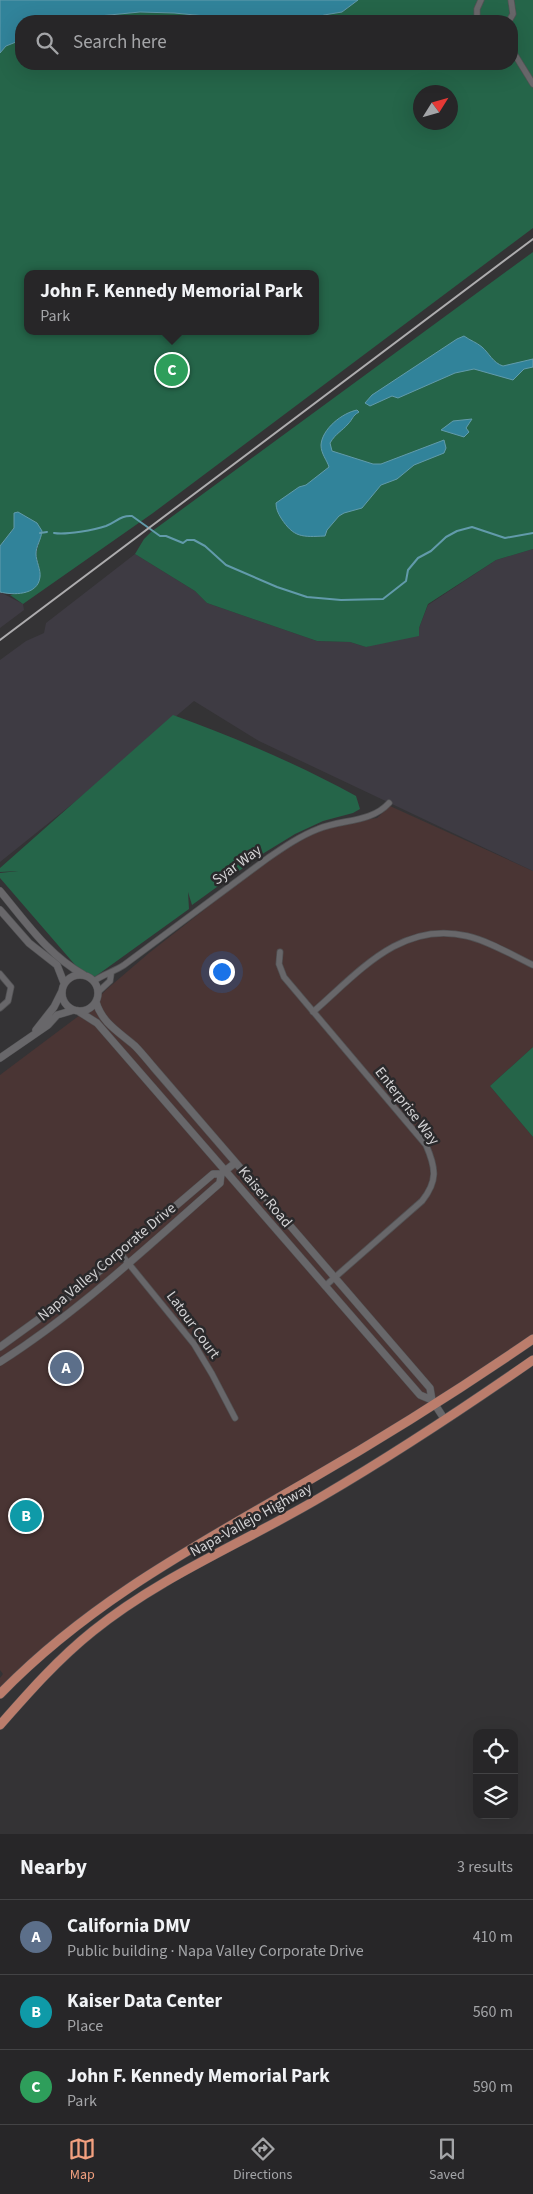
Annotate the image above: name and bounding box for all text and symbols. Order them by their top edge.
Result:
search box [15,15,518,70]
icon: search [33,29,61,57]
text: Search here [73,29,167,56]
north arrow [413,85,458,130]
popup [24,270,319,335]
text: John F. Kennedy Memorial Park [40,278,303,305]
text: Park [40,305,70,327]
pin: C [156,351,188,389]
street label: Syar Way [208,840,266,890]
your location [209,959,235,985]
street label: Enterprise Way [370,1063,444,1149]
street label: Kaiser Road [233,1162,297,1232]
street label: Napa Valley Corporate Drive [33,1198,181,1326]
street label: Latour Court [161,1287,225,1363]
pin: A [50,1349,82,1387]
street label: Napa-Vallejo Highway [186,1478,316,1562]
pin: B [10,1497,42,1535]
map controls [473,1729,518,1819]
button: locate [473,1729,518,1774]
button: layers [473,1774,518,1819]
text: Nearby [20,1852,87,1882]
text: 3 results [457,1856,513,1878]
text: California DMV [67,1913,190,1940]
text: A [31,1926,41,1948]
text: 410 m [473,1926,513,1948]
text: Public building · Napa Valley Corporate Drive [67,1940,364,1962]
text: Kaiser Data Center [67,1988,222,2015]
text: B [31,2001,41,2023]
text: 560 m [473,2001,513,2023]
text: Place [67,2015,103,2037]
text: John F. Kennedy Memorial Park [67,2063,330,2090]
text: C [31,2076,41,2098]
text: 590 m [473,2076,513,2098]
text: Park [67,2090,97,2112]
tab: Map [68,2135,96,2185]
tab: Directions [233,2135,292,2185]
tab: Saved [429,2135,465,2185]

